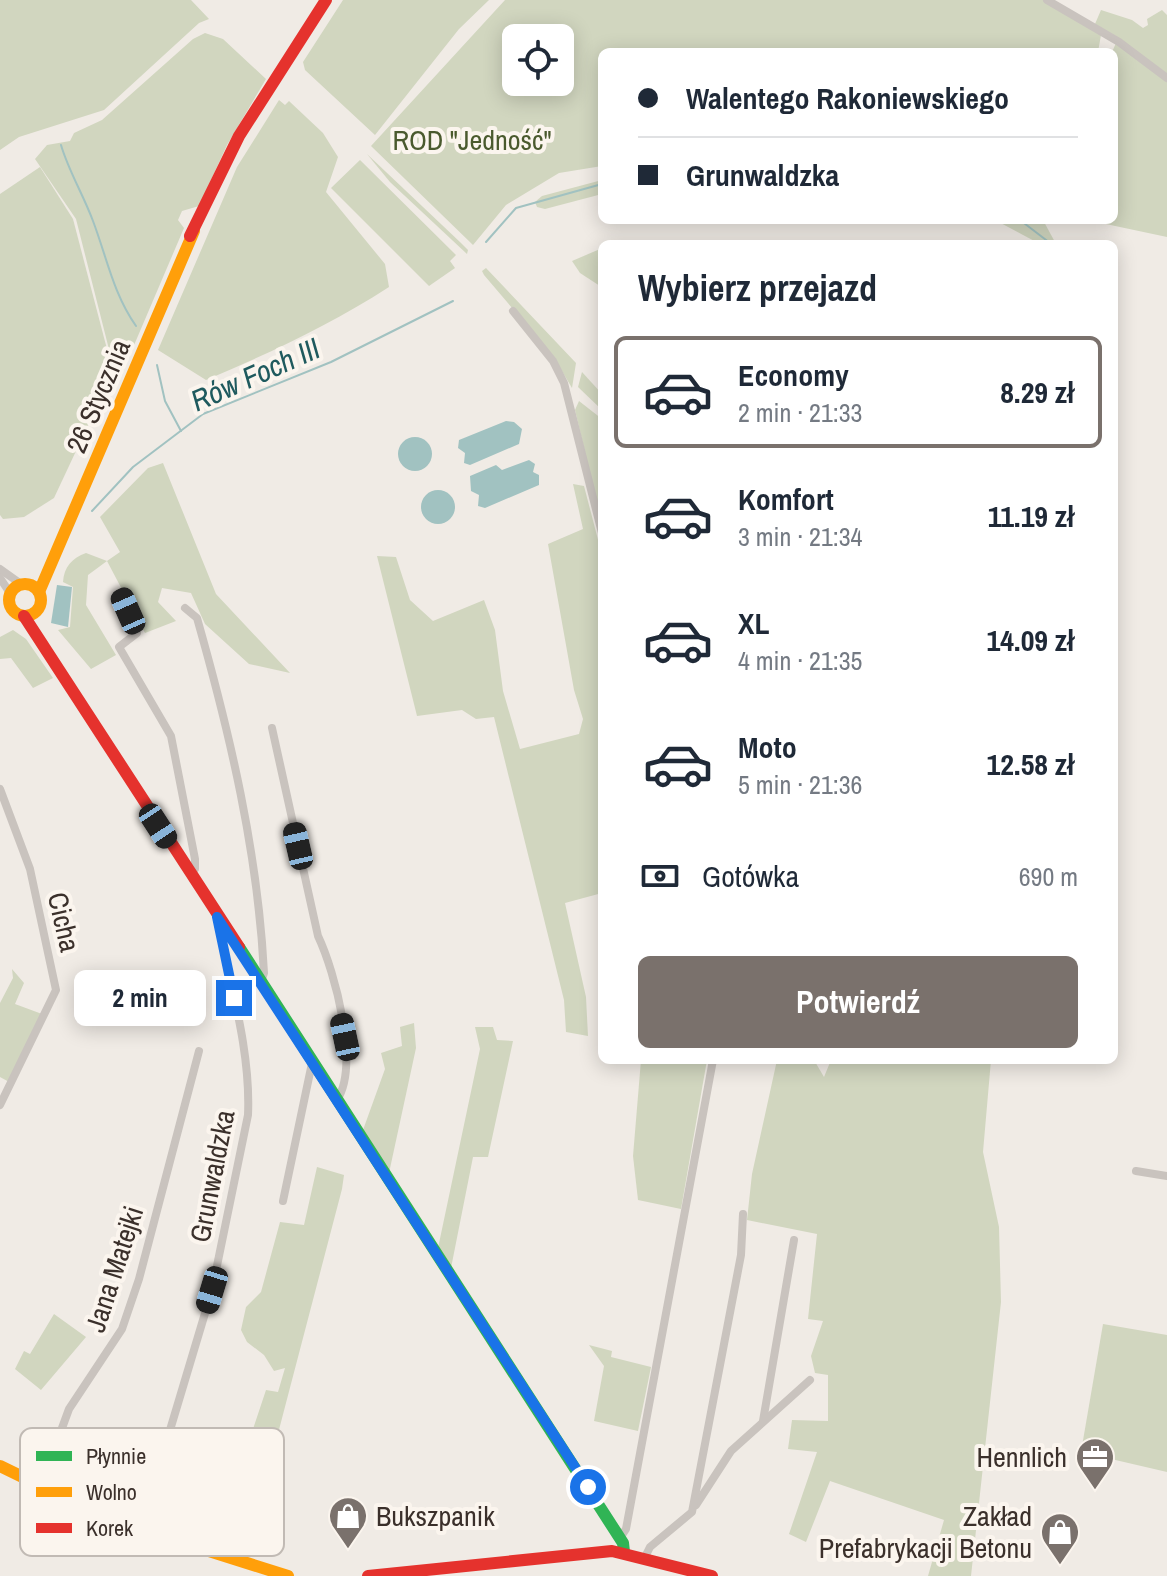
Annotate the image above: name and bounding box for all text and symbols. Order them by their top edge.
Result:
map controls [502,24,574,96]
button: locate [502,24,574,96]
text: Walentego Rakoniewskiego [686,78,1009,118]
park label: ROD "Jedność" [392,121,552,159]
text: Grunwaldzka [686,155,839,195]
text: Wybierz przejazd [638,264,877,312]
water label: Rów Foch III [184,328,326,420]
street label: 26 Stycznia [57,333,139,459]
text: Economy [738,355,849,395]
icon: car [642,356,714,428]
text: 8.29 zł [1000,372,1074,412]
text: 2 min · 21:33 [738,395,862,430]
text: Komfort [738,479,834,519]
icon: car [642,480,714,552]
text: 11.19 zł [988,496,1074,536]
text: 3 min · 21:34 [738,519,862,554]
car [107,584,149,638]
text: XL [738,603,769,643]
icon: car [642,604,714,676]
text: 14.09 zł [986,620,1074,660]
text: 4 min · 21:35 [738,643,862,678]
text: Moto [738,727,797,767]
icon: car [642,728,714,800]
text: 12.58 zł [986,744,1074,784]
text: 5 min · 21:36 [738,767,862,802]
car [135,799,181,853]
car [281,820,315,872]
icon: cash [638,854,682,898]
text: Gotówka [702,856,799,896]
text: 690 m [1019,859,1078,894]
street label: Cicha [39,889,89,956]
button: Potwierdź [638,956,1078,1048]
callout: 2 min [74,970,206,1026]
text: 2 min [112,980,168,1015]
route end [216,980,252,1016]
car [328,1011,362,1063]
street label: Grunwaldzka [181,1106,243,1245]
street label: Jana Matejki [76,1201,152,1337]
car [194,1264,230,1316]
legend [20,1428,284,1556]
office icon: Hennlich [1074,1436,1116,1491]
place label: Hennlich [976,1438,1067,1476]
text: Płynnie [86,1441,146,1471]
route start [570,1469,606,1505]
text: Wolno [86,1477,137,1507]
shop icon: Bukszpanik [327,1495,369,1550]
place label: Bukszpanik [376,1497,495,1535]
place label: Zakład Prefabrykacji Betonu [819,1497,1032,1567]
shop icon: Zakład Prefabrykacji Betonu [1039,1511,1081,1566]
text: Korek [86,1513,134,1543]

